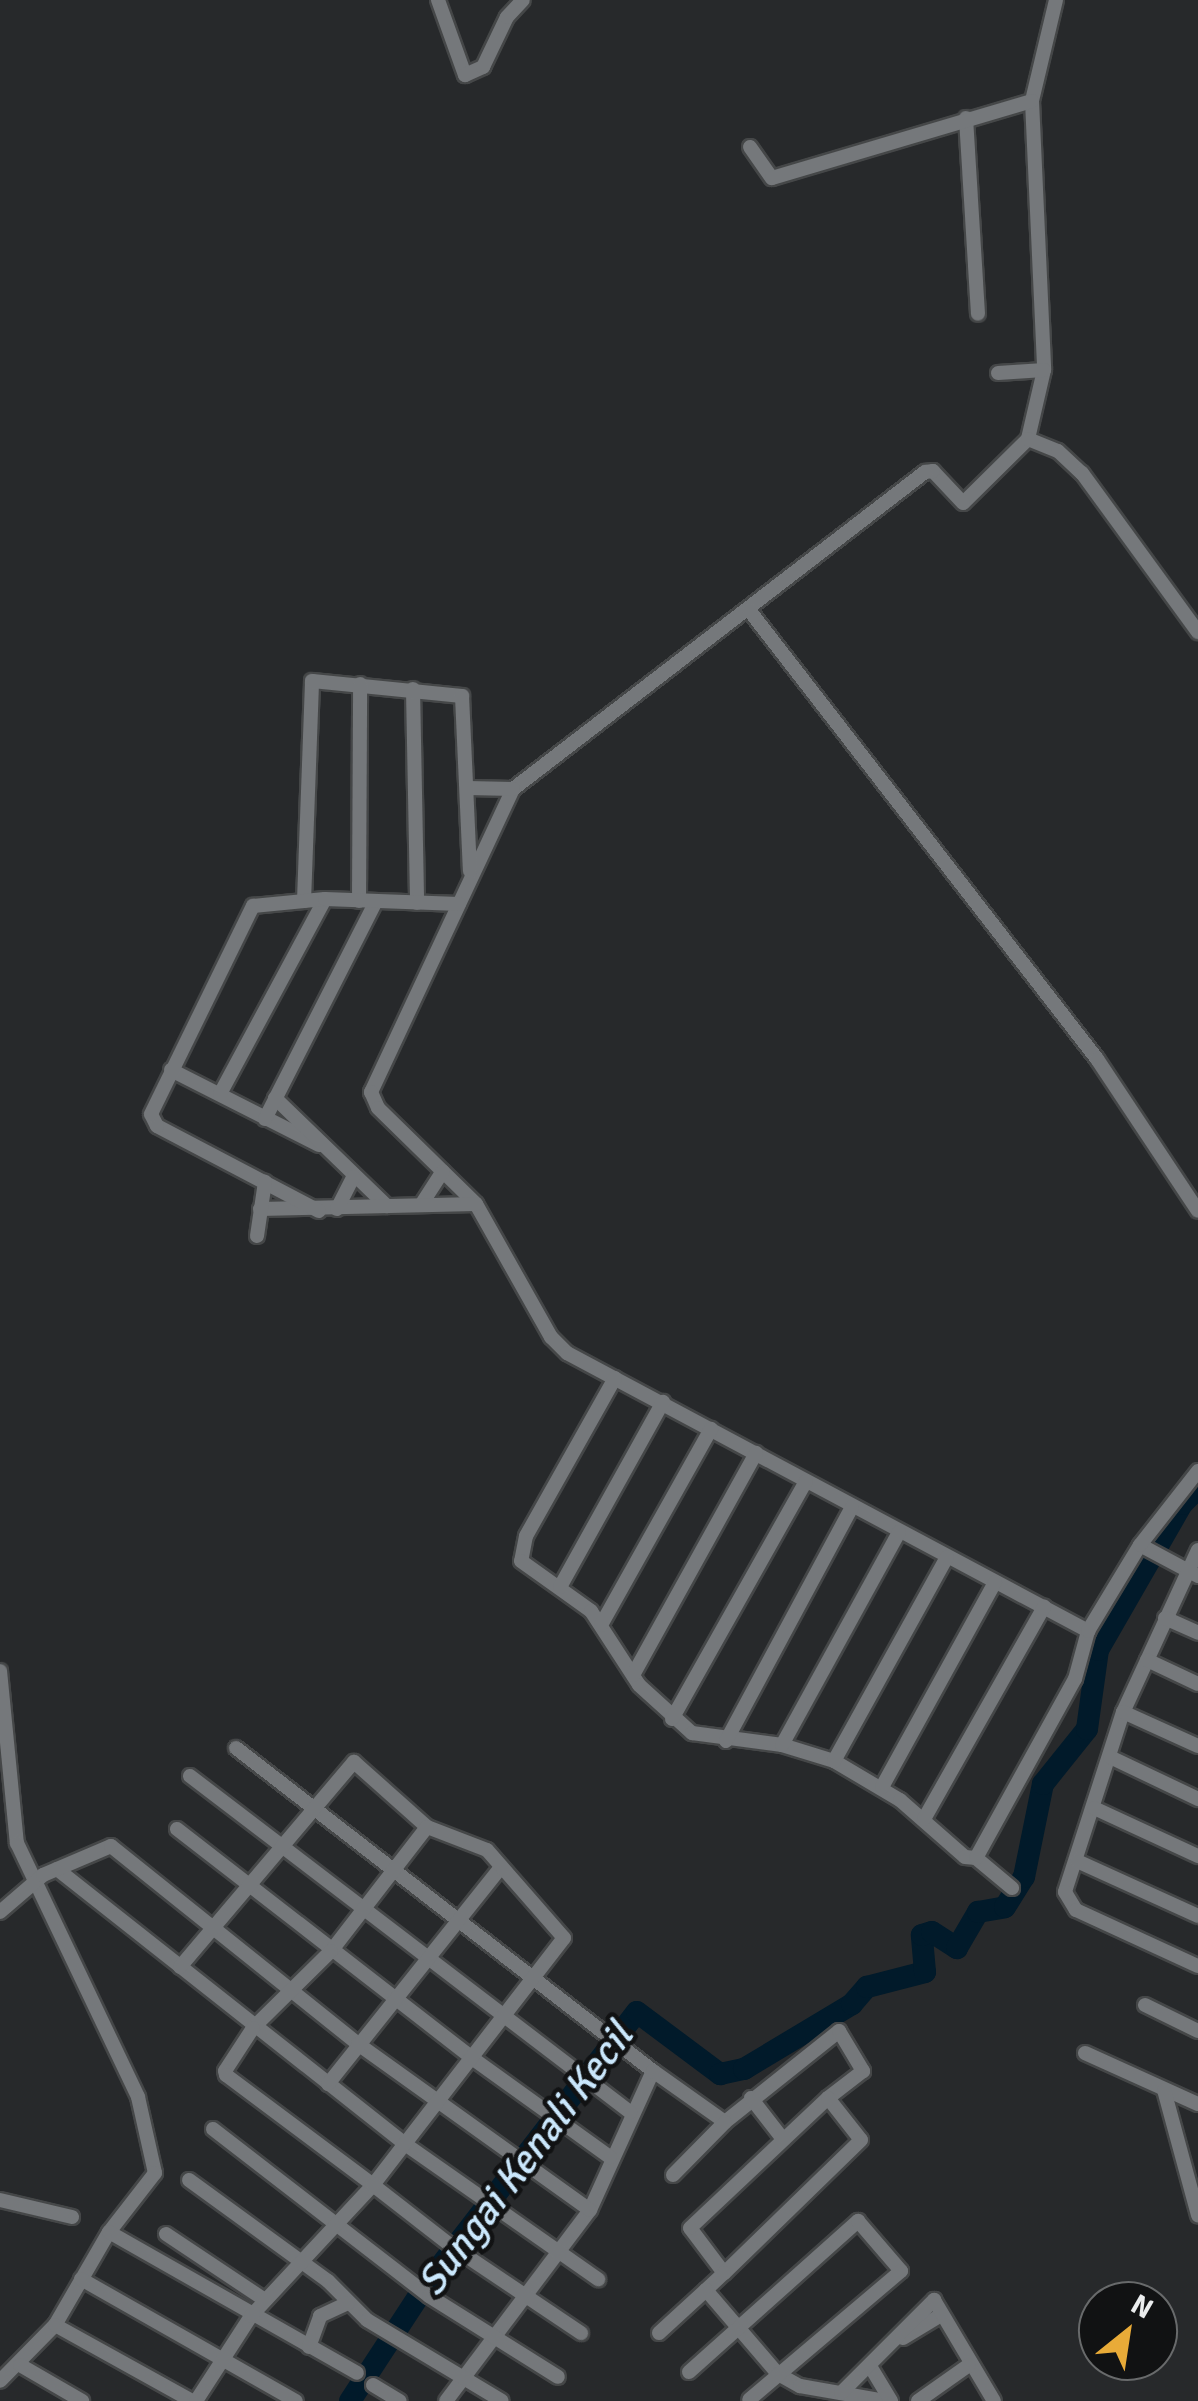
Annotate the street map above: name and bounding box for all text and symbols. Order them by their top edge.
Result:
water label: Sungai Kenali Kecil [407,2013,643,2305]
north arrow [1078,2281,1178,2381]
text: N [1125,2287,1159,2326]

